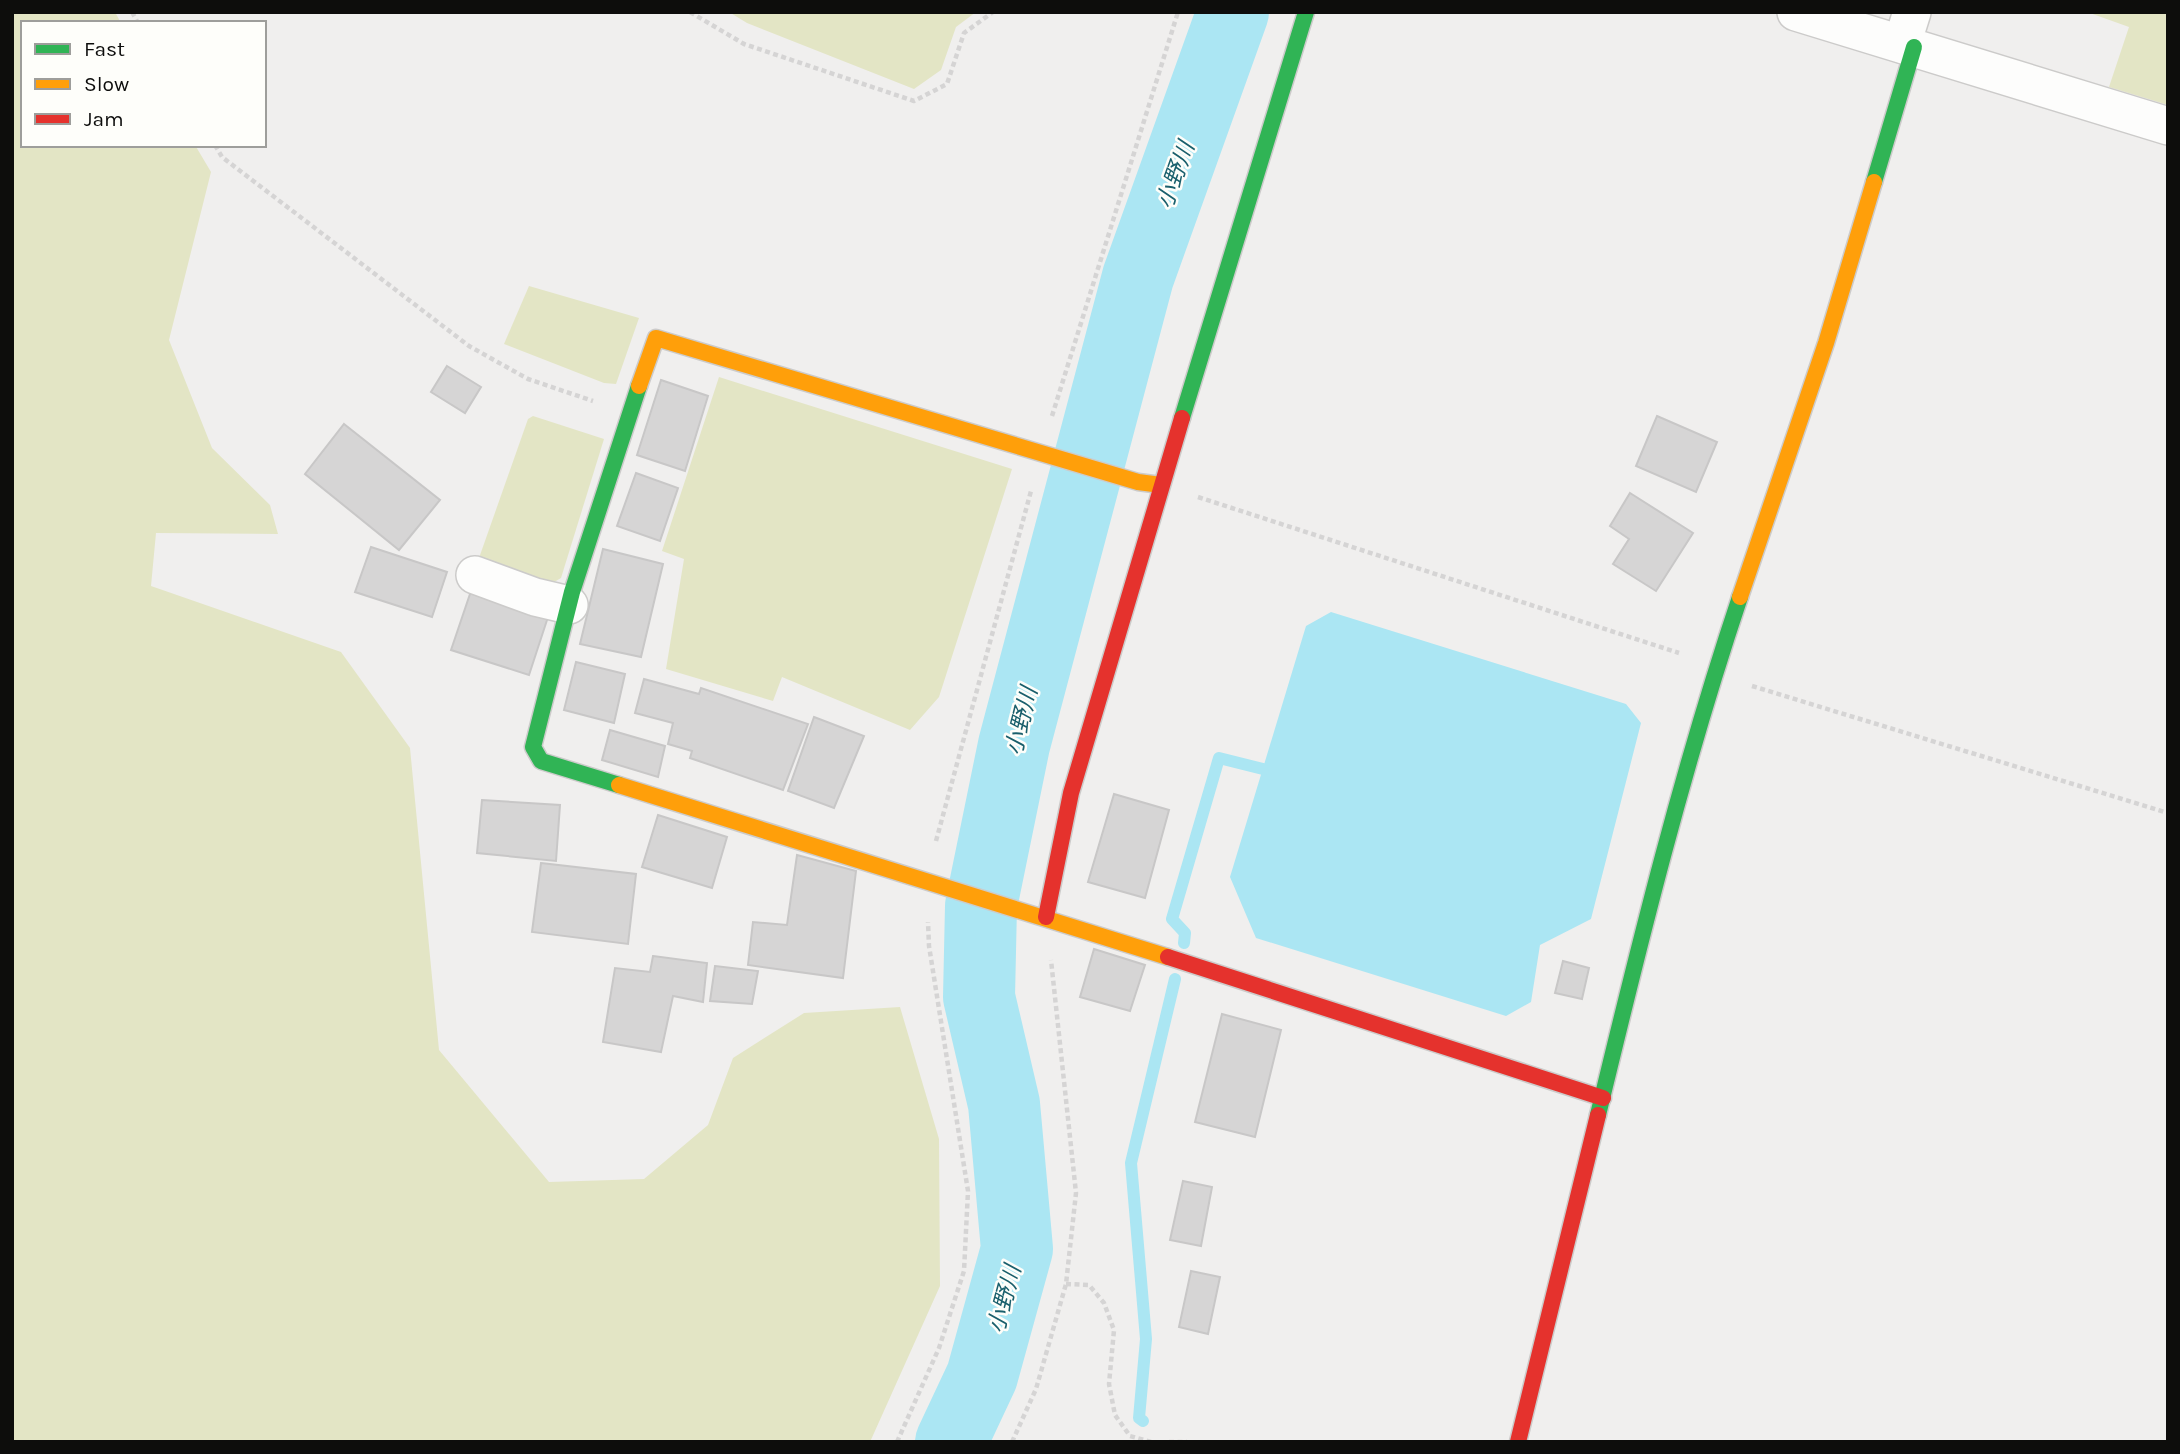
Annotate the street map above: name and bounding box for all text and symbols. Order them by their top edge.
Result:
legend [21,21,266,147]
text: Fast [84,37,125,61]
text: Slow [84,72,129,96]
text: Jam [84,107,124,131]
water label: 小野川 [1151,135,1201,212]
water label: 小野川 [1000,681,1044,758]
water label: 小野川 [983,1259,1027,1336]

